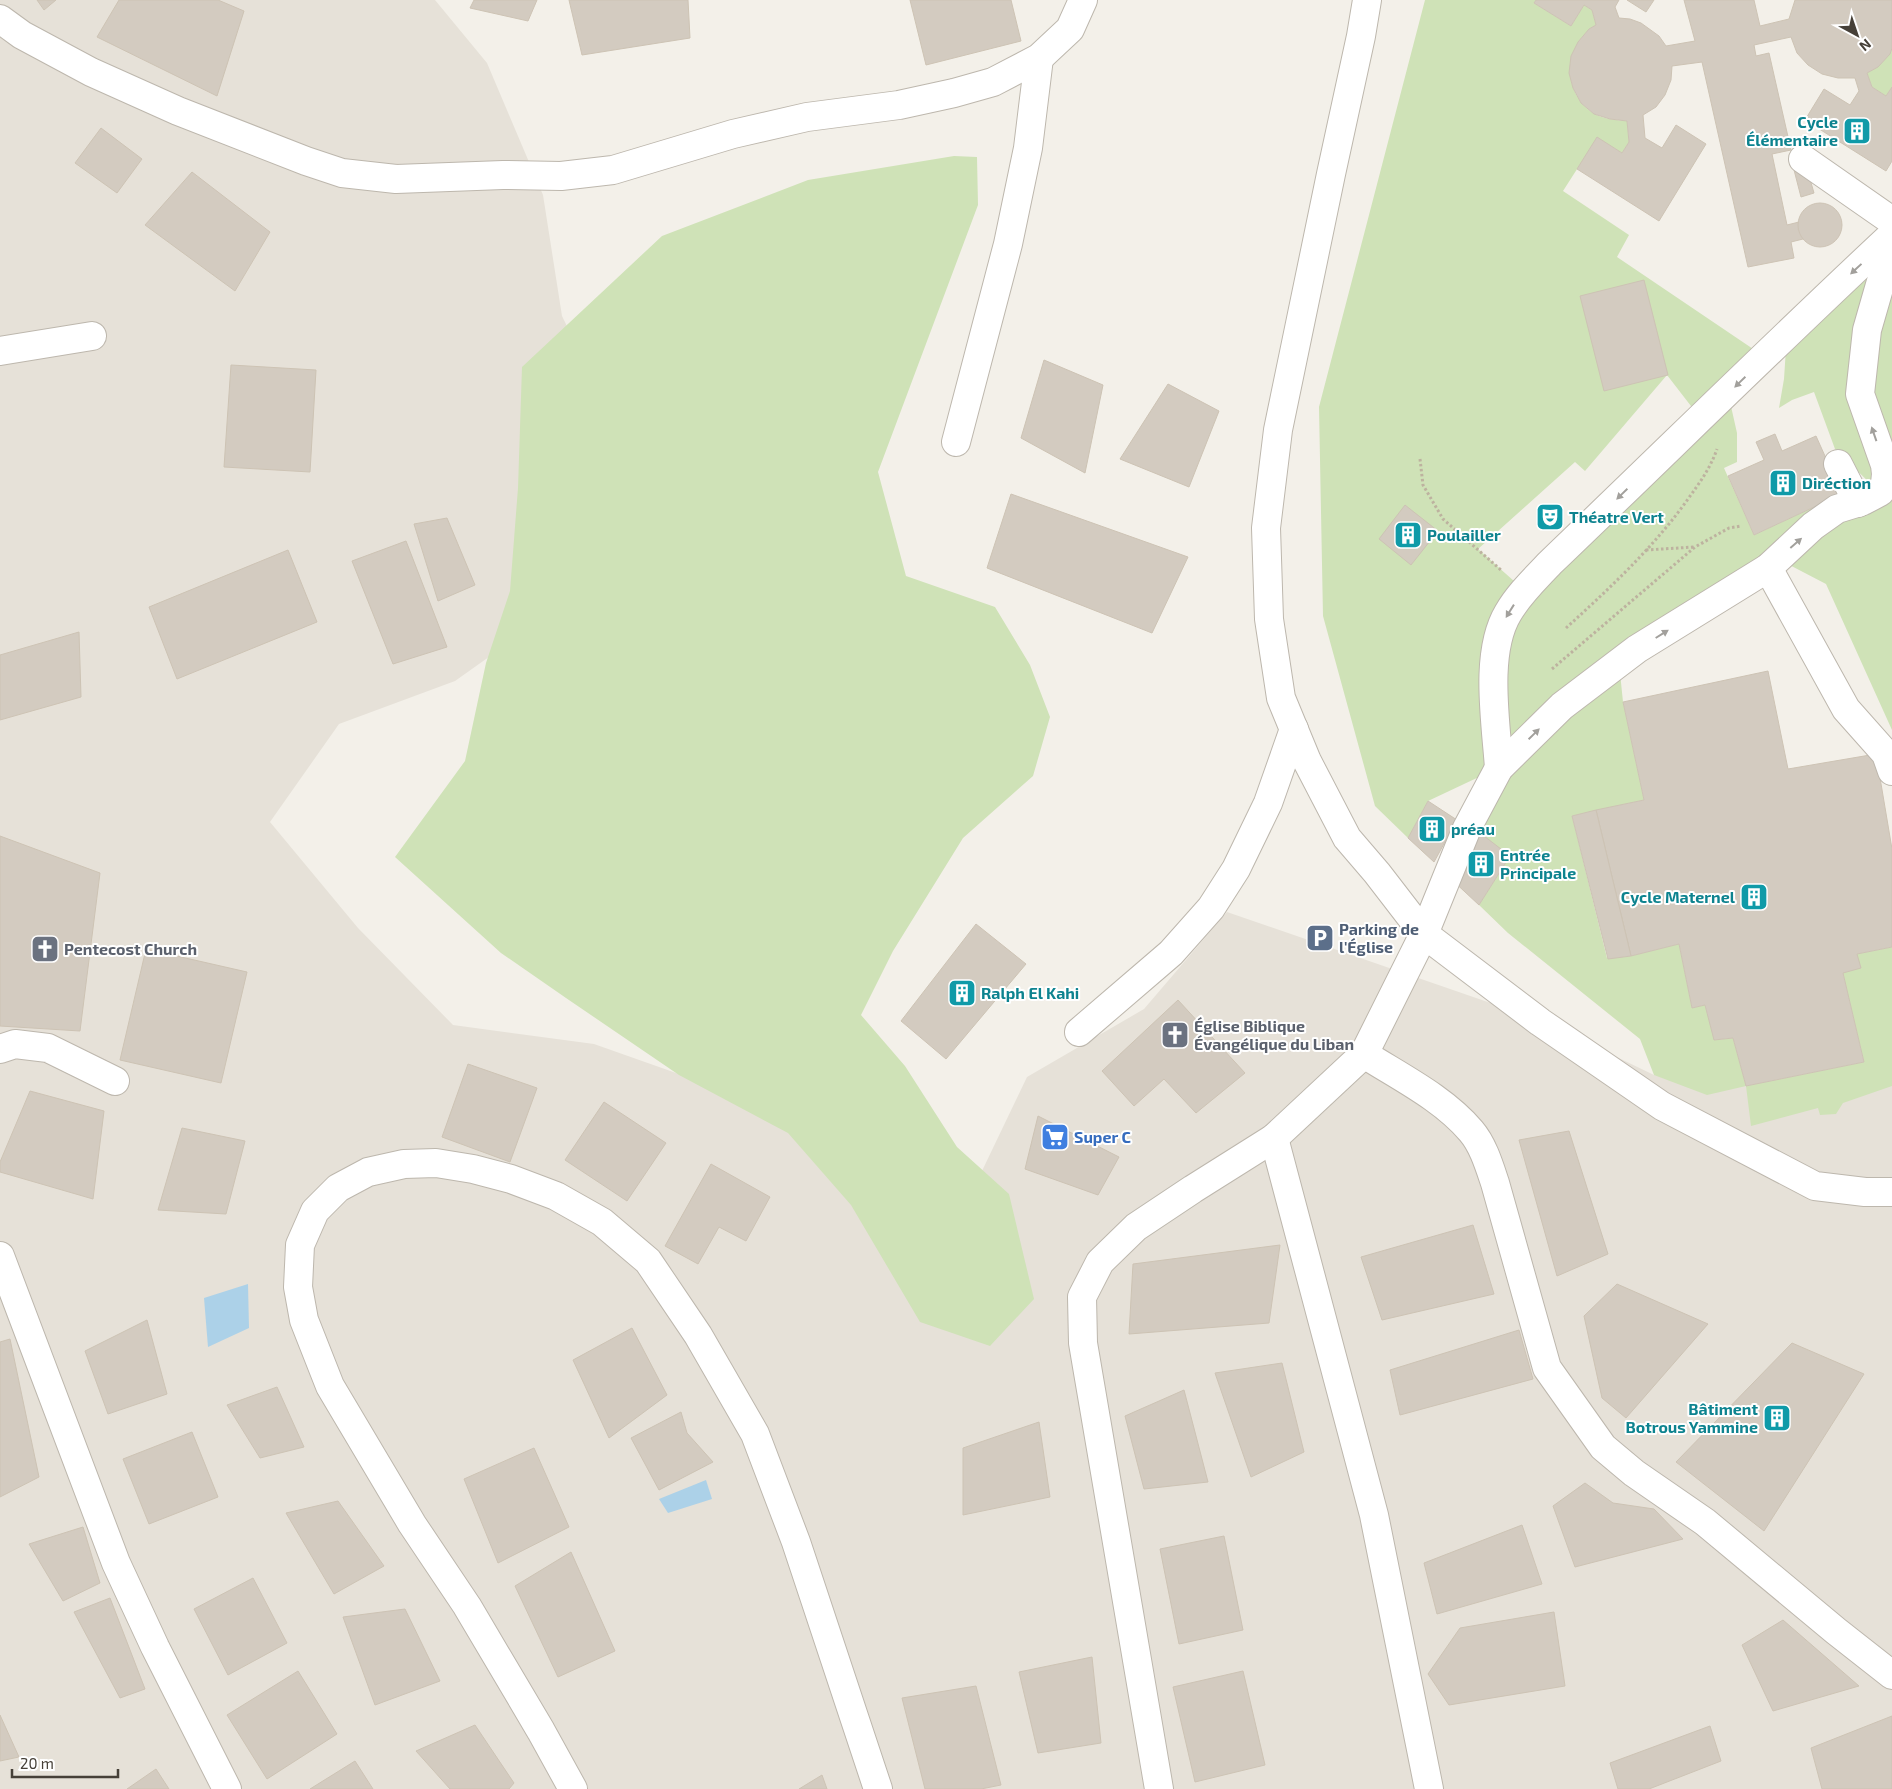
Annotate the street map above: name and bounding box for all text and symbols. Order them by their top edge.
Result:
north arrow [1832,10,1882,60]
text: N [1856,36,1875,55]
place label: Cycle Élémentaire [1746,112,1838,149]
building icon: Cycle Élémentaire [1842,116,1872,146]
one-way arrow [1851,263,1863,275]
one-way arrow [1734,376,1746,388]
one-way arrow [1870,426,1877,441]
building icon: Diréction [1768,468,1798,498]
place label: Diréction [1802,473,1871,492]
one-way arrow [1617,488,1629,500]
theatre icon: Théatre Vert [1535,502,1565,532]
place label: Théatre Vert [1569,507,1664,526]
building icon: Poulailler [1393,520,1423,550]
place label: Poulailler [1427,525,1501,544]
one-way arrow [1789,538,1802,549]
one-way arrow [1506,604,1515,618]
one-way arrow [1655,629,1668,639]
one-way arrow [1528,728,1540,740]
building icon: préau [1417,814,1447,844]
place label: préau [1451,819,1495,838]
place label: Entrée Principale [1500,845,1576,882]
building icon: Entrée Principale [1466,849,1496,879]
building icon: Cycle Maternel [1739,882,1769,912]
place label: Cycle Maternel [1621,887,1736,907]
place label: Parking de l'Église [1339,919,1419,956]
parking icon: Parking de l'Église [1305,923,1335,953]
church icon: Pentecost Church [30,934,60,964]
place label: Pentecost Church [64,939,197,958]
building icon: Ralph El Kahi [947,978,977,1008]
place label: Ralph El Kahi [981,983,1079,1002]
place label: Église Biblique Évangélique du Liban [1194,1016,1354,1053]
church icon: Église Biblique Évangélique du Liban [1160,1020,1190,1050]
supermarket icon: Super C [1040,1122,1070,1152]
place label: Super C [1074,1127,1131,1146]
place label: Bâtiment Botrous Yammine [1626,1399,1758,1436]
building icon: Bâtiment Botrous Yammine [1762,1403,1792,1433]
scale bar [12,1746,119,1778]
text: 20 m [20,1754,54,1772]

